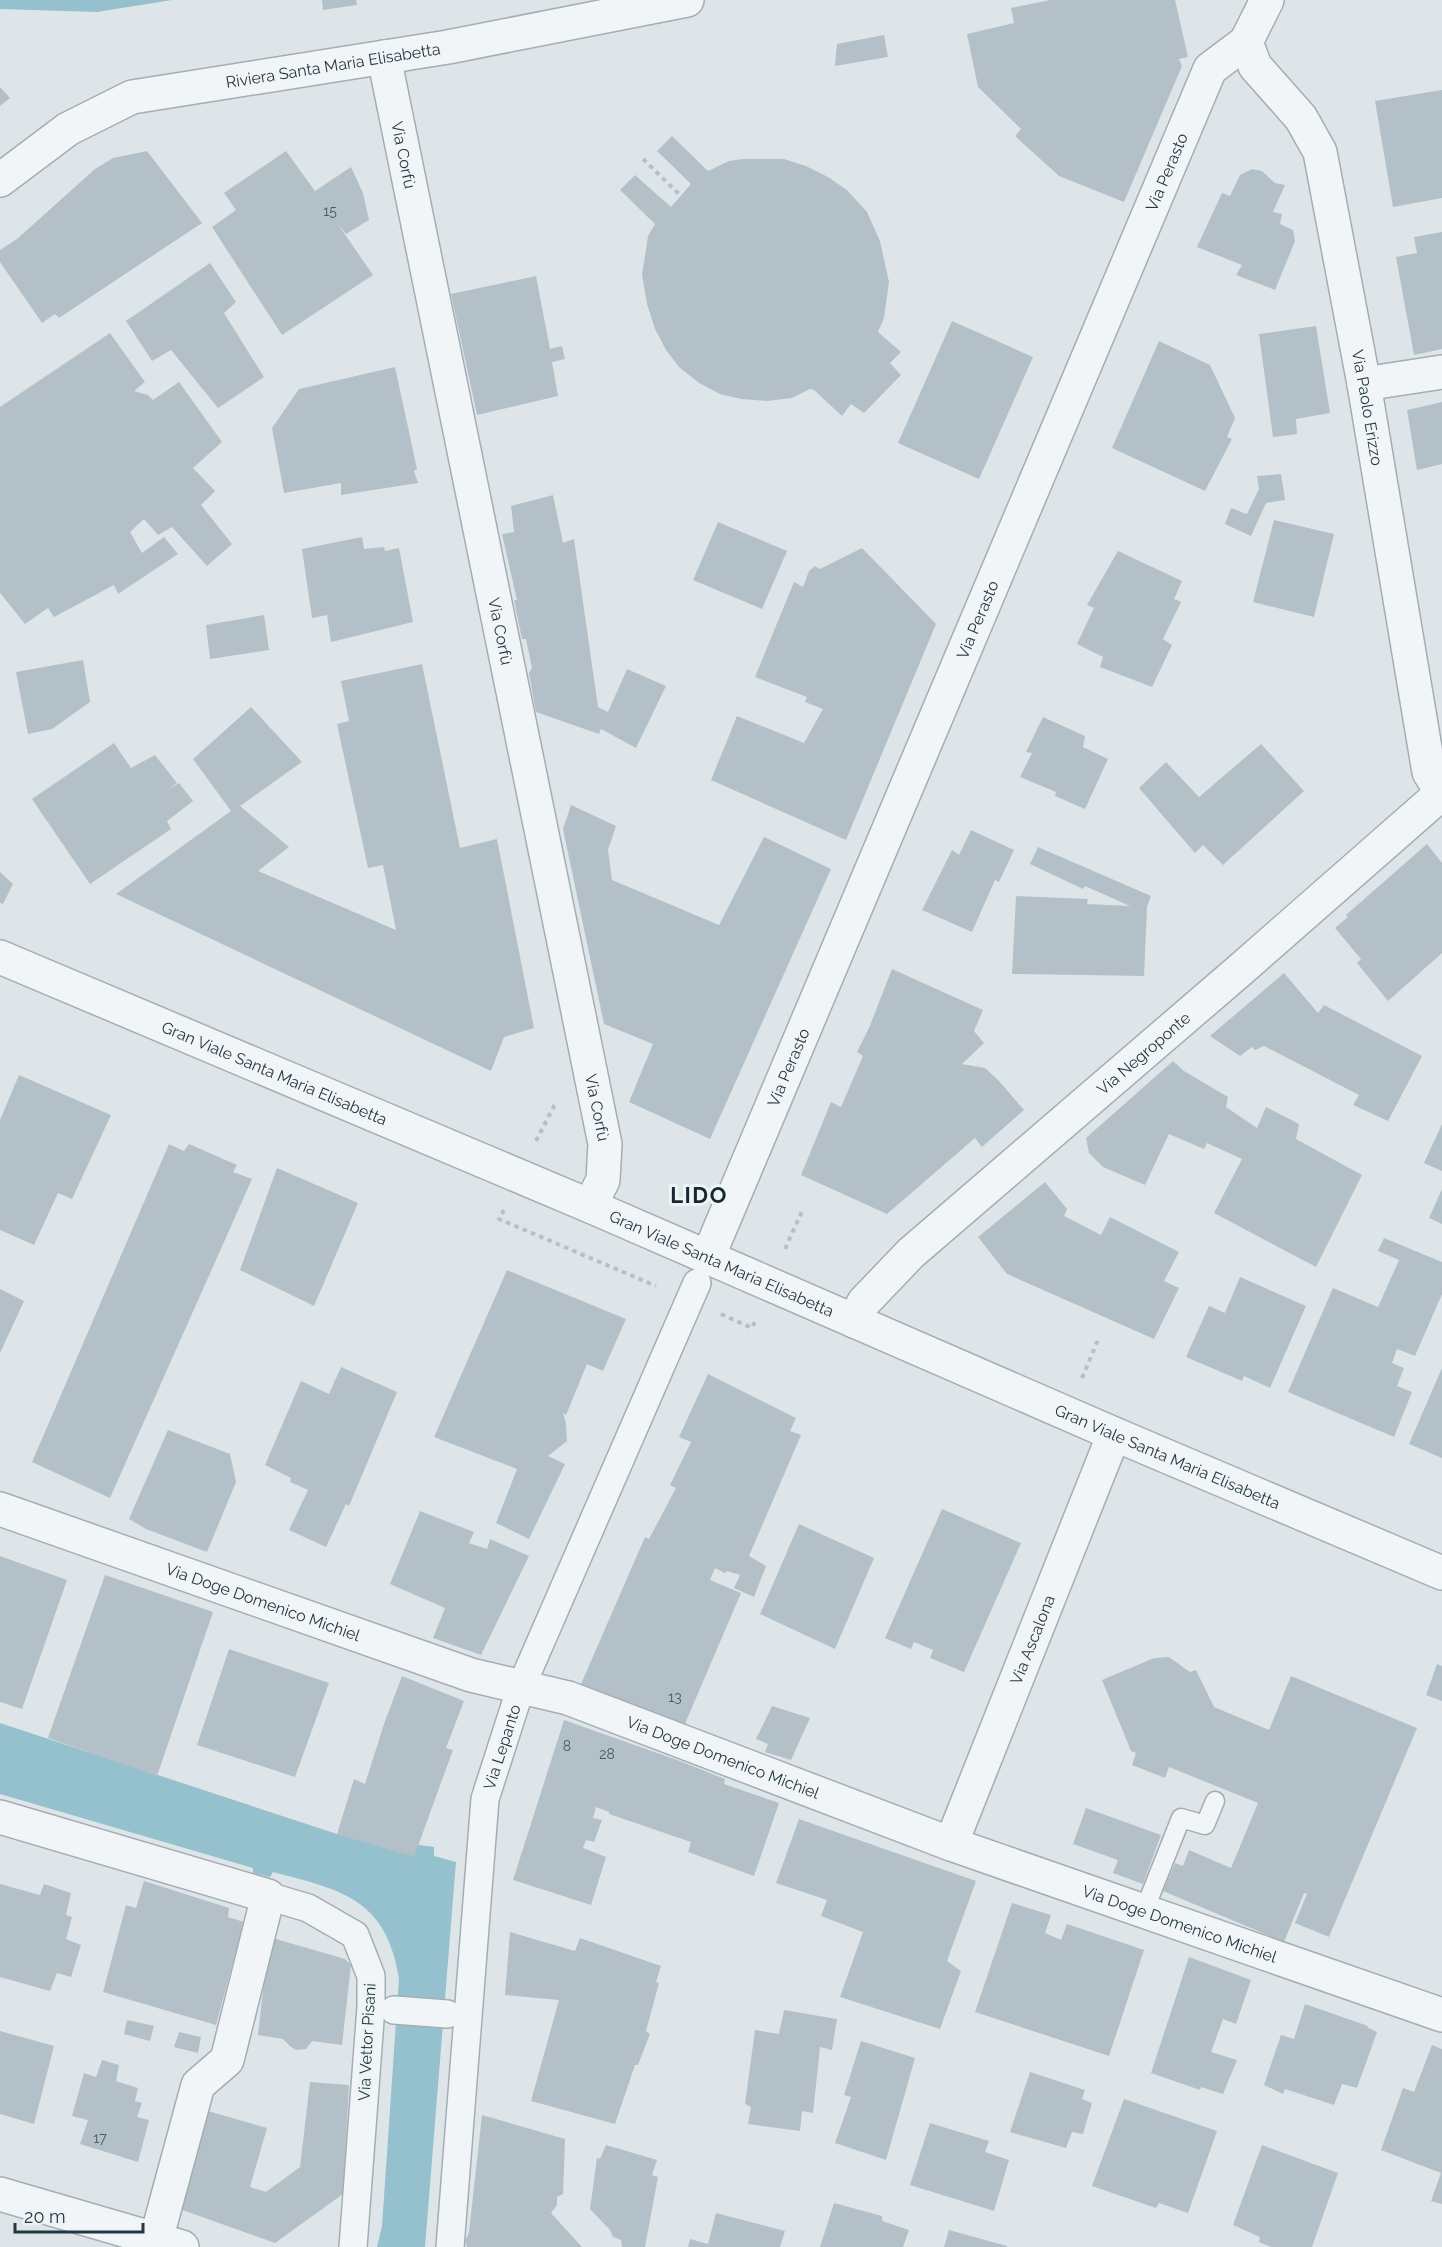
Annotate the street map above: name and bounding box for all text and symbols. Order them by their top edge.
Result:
street label: Riviera Santa Maria Elisabetta [224,39,442,92]
street label: Via Corfù [388,120,420,190]
street label: Via Perasto [1142,130,1191,214]
house number: 15 [323,203,337,219]
street label: Via Paolo Erizzo [1348,348,1387,467]
street label: Via Perasto [952,578,1002,662]
street label: Via Corfù [485,596,517,667]
street label: Via Negroponte [1093,1008,1194,1098]
street label: Gran Viale Santa Maria Elisabetta [159,1017,390,1129]
street label: Via Perasto [763,1025,813,1109]
street label: Via Corfù [581,1072,614,1143]
district label: LIDO [670,1182,728,1208]
street label: Gran Viale Santa Maria Elisabetta [607,1206,837,1320]
street label: Gran Viale Santa Maria Elisabetta [1052,1400,1283,1513]
street label: Via Doge Domenico Michiel [163,1559,363,1645]
street label: Via Ascalona [1006,1592,1059,1687]
house number: 13 [668,1689,682,1705]
street label: Via Lepanto [479,1702,524,1792]
street label: Via Doge Domenico Michiel [624,1712,823,1803]
house number: 8 [563,1738,571,1754]
house number: 28 [599,1746,615,1762]
street label: Via Doge Domenico Michiel [1080,1881,1280,1966]
street label: Via Vettor Pisani [354,1983,380,2101]
house number: 17 [93,2130,107,2146]
scale bar [15,2196,142,2234]
text: 20 m [24,2206,66,2227]

